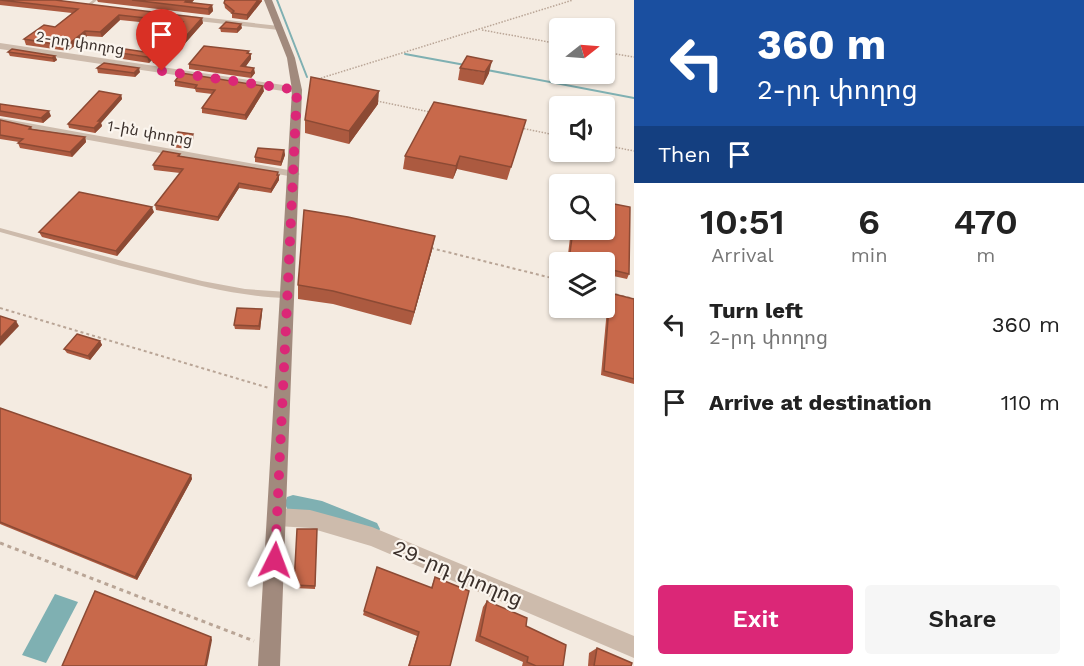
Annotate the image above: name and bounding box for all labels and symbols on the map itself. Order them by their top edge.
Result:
pin [136,9,187,71]
north arrow [549,18,615,84]
street label: 2-րդ փողոց [35,27,125,59]
street label: 1-ին փողոց [106,117,194,149]
position arrow [243,528,307,592]
street label: 29-րդ փողոց [389,534,527,612]

